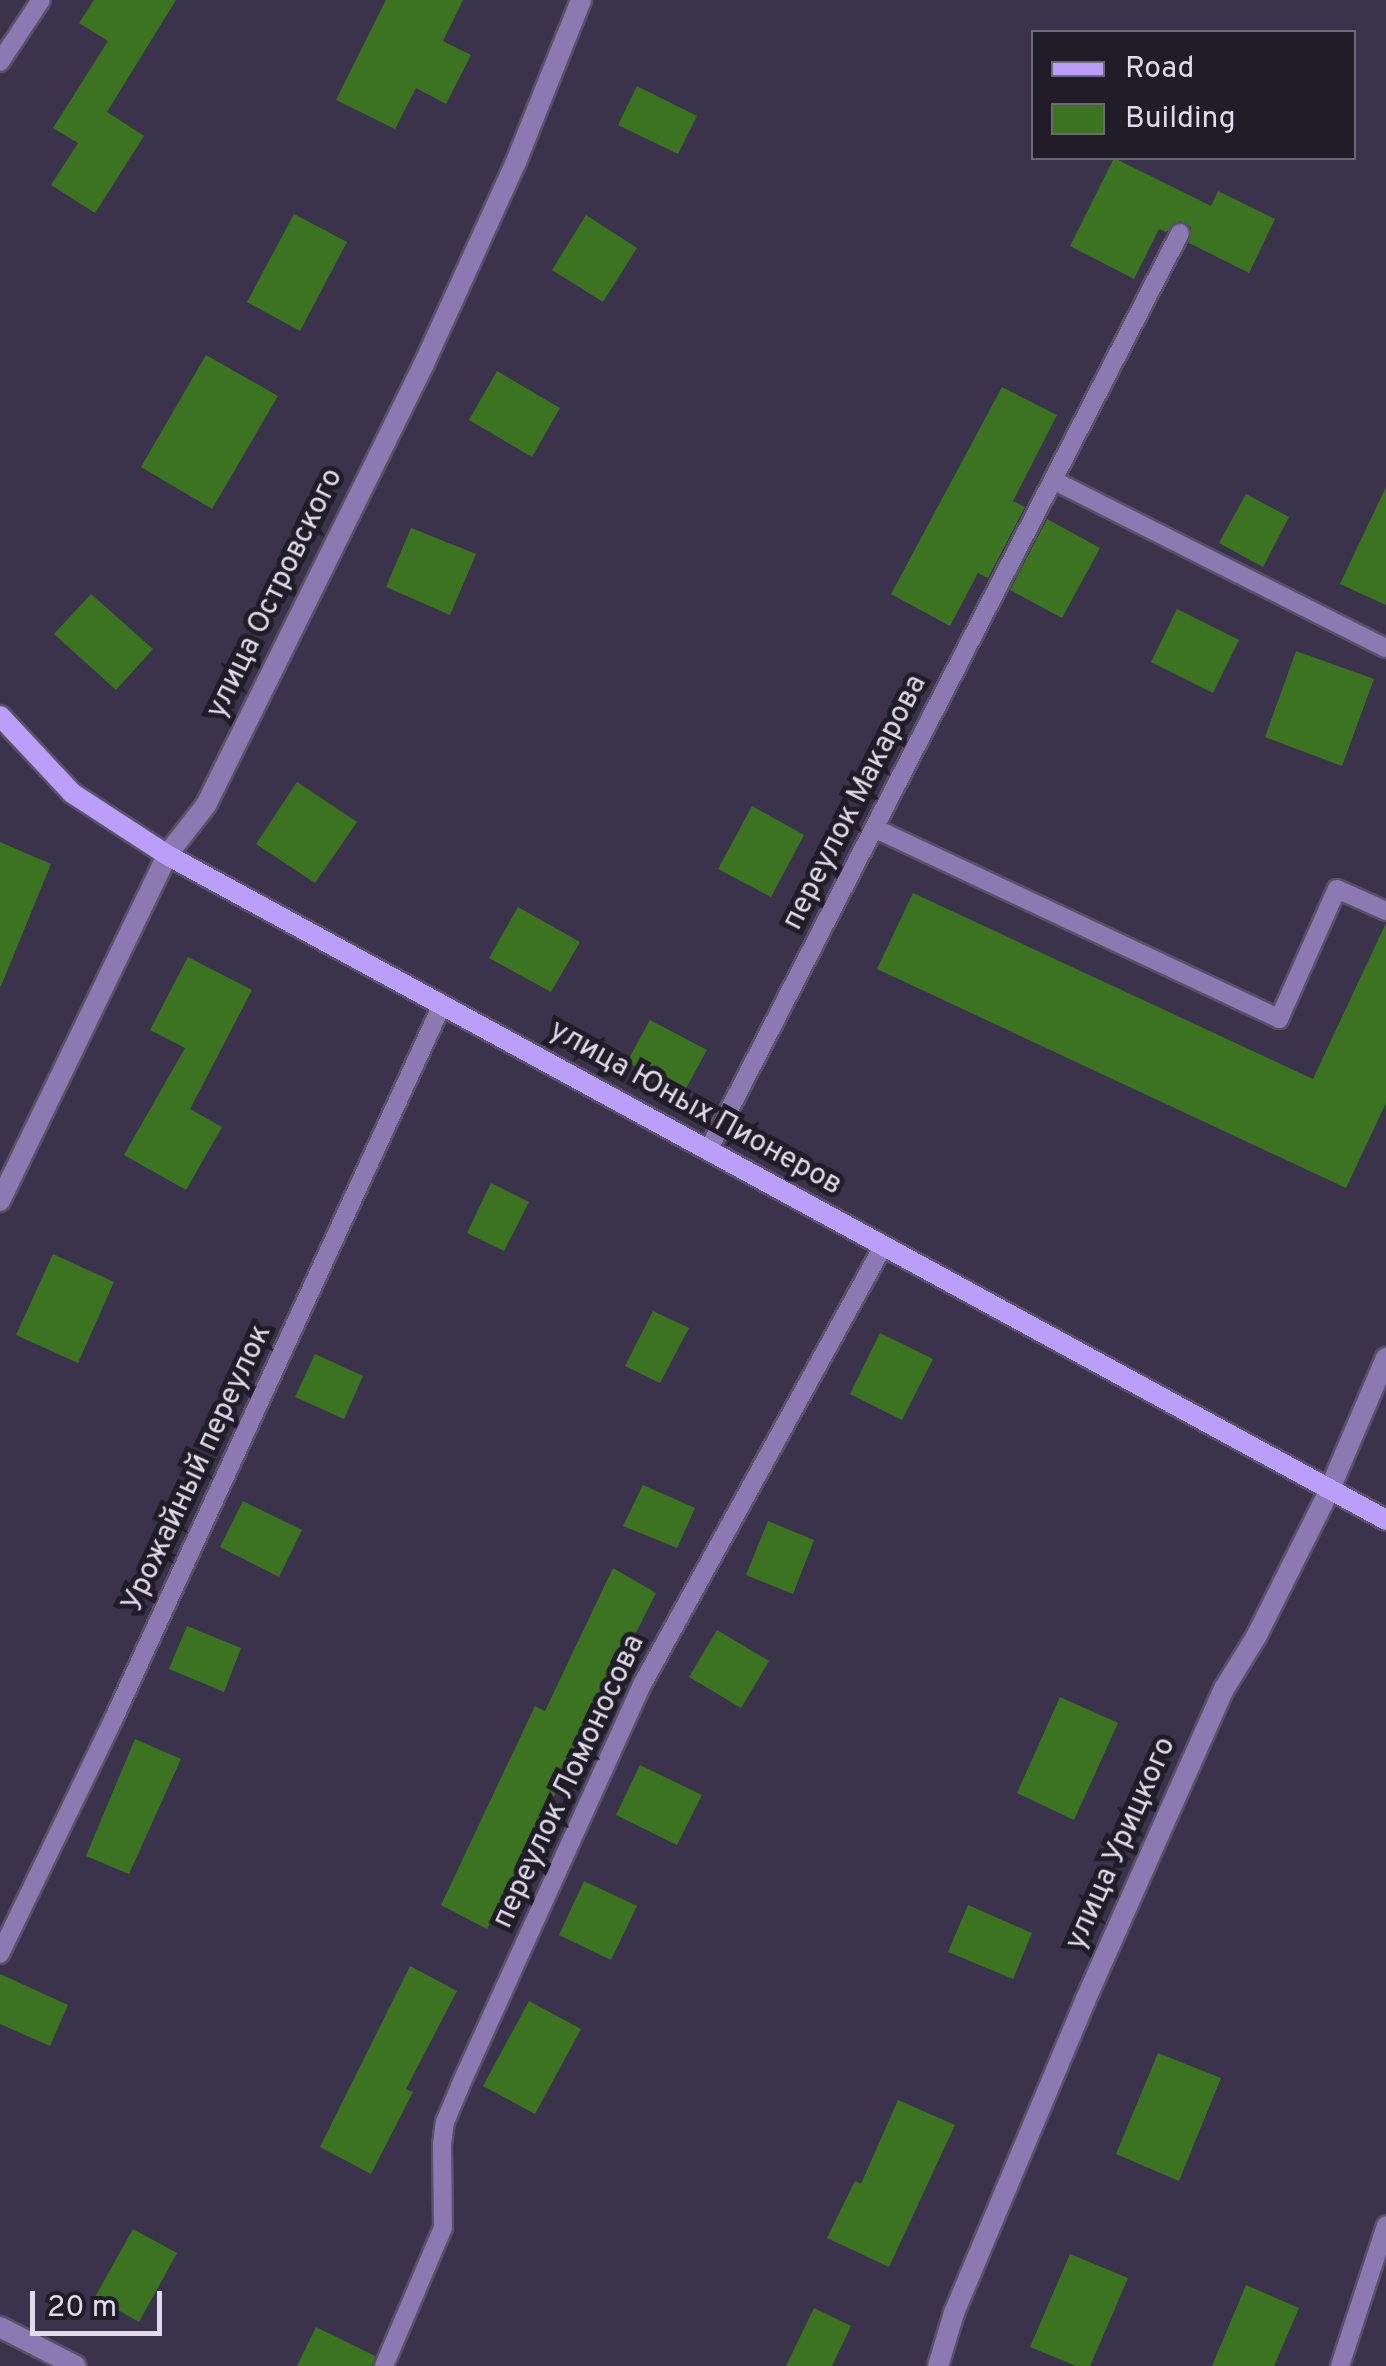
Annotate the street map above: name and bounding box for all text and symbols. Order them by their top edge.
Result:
legend [1031,30,1356,160]
text: Road [1125,51,1194,88]
text: Building [1125,101,1236,138]
street label: улица Островского [200,463,352,725]
street label: переулок Макарова [776,669,936,937]
street label: улица Юных Пионеров [542,1013,848,1205]
street label: Урожайный переулок [116,1320,280,1618]
street label: переулок Ломоносова [486,1630,654,1934]
street label: улица Урицкого [1059,1732,1185,1956]
scale bar [35,2271,168,2333]
text: 20 m [47,2290,117,2327]

